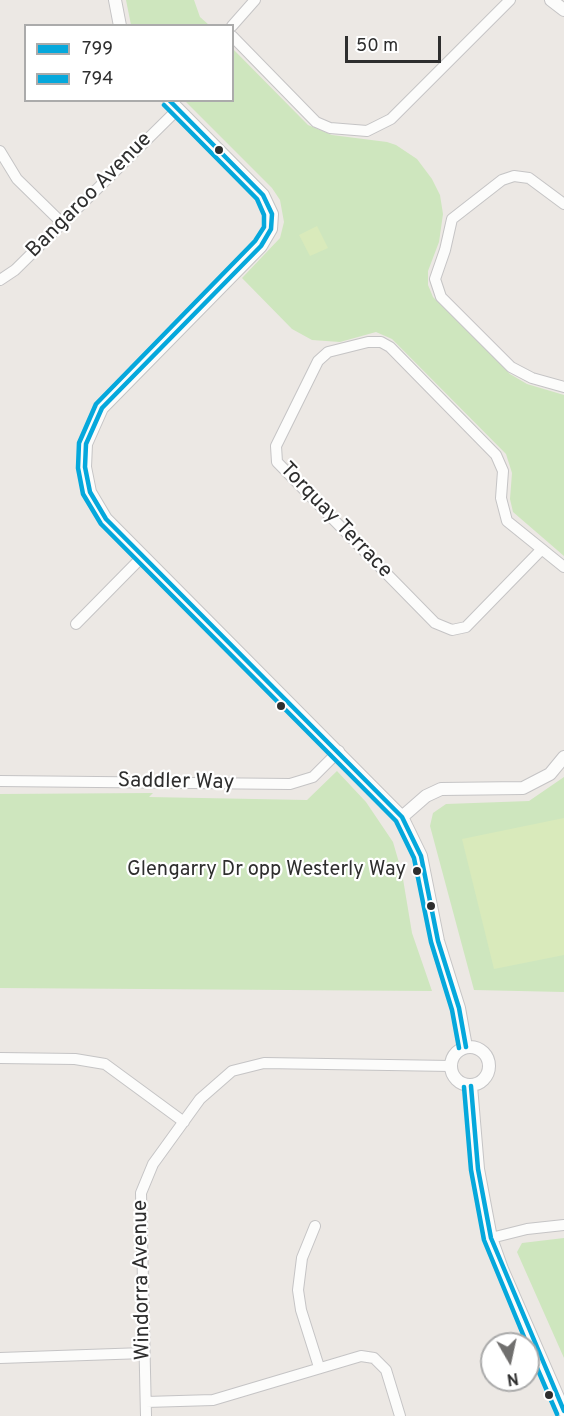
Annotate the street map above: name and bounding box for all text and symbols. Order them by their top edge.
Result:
legend [24,24,234,102]
scale bar [348,24,444,62]
text: 50 m [356,35,398,58]
text: 799 [82,38,113,61]
text: 794 [82,68,113,91]
street label: Bangaroo Avenue [22,128,158,264]
unlabelled marker [213,144,225,156]
street label: Torquay Terrace [273,458,397,584]
unlabelled marker [275,700,287,712]
street label: Saddler Way [117,769,235,797]
place label: Glengarry Dr opp Westerly Way [127,859,406,883]
marker: Glengarry Dr opp Westerly Way [411,865,423,877]
unlabelled marker [425,900,437,912]
street label: Windorra Avenue [129,1200,157,1360]
north arrow [480,1332,540,1392]
text: N [505,1367,520,1389]
unlabelled marker [543,1389,555,1401]

